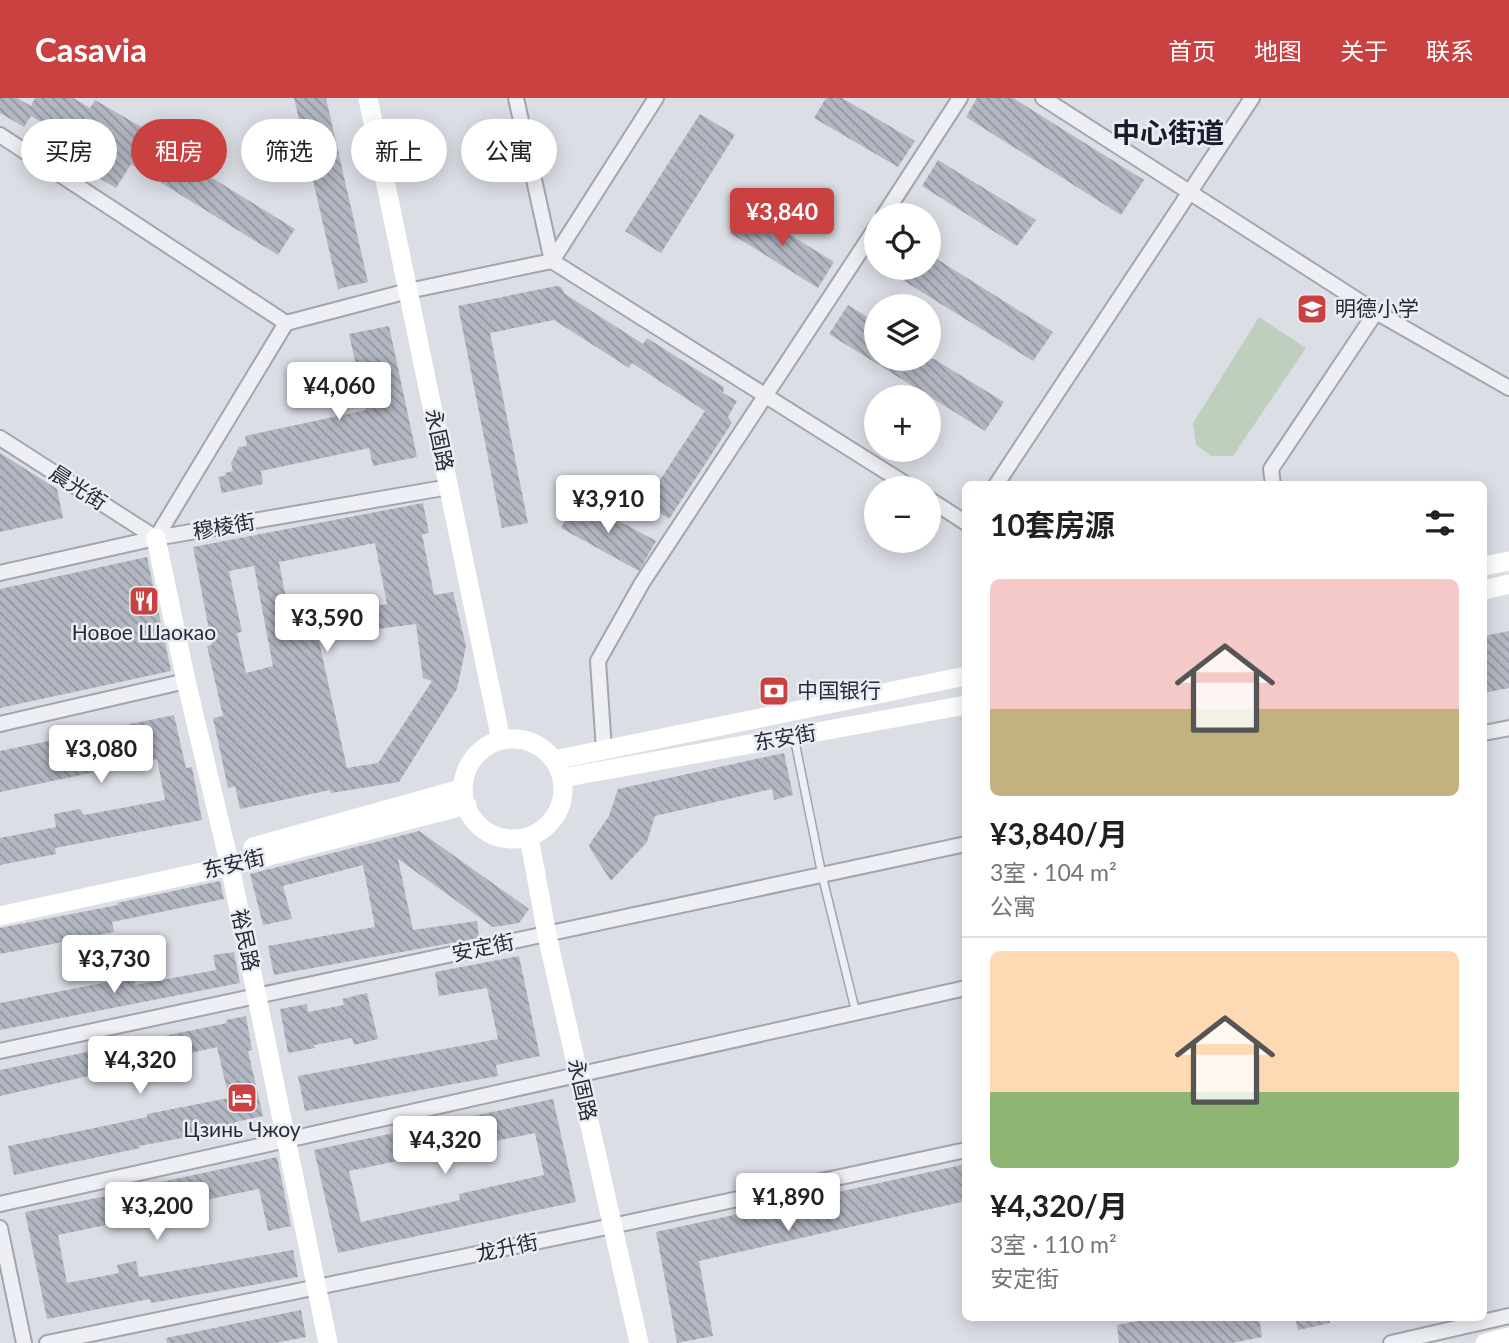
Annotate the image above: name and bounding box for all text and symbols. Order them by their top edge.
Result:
text: Casavia [35,29,147,69]
text: 首页 [1168,36,1216,65]
text: 地图 [1254,36,1302,65]
text: 关于 [1340,36,1388,65]
text: 联系 [1426,36,1474,65]
district label: 中心街道 [1112,115,1224,149]
chip: 买房 [21,119,117,182]
chip: 租房 [131,119,227,182]
chip: 筛选 [241,119,337,182]
chip: 新上 [351,119,447,182]
chip: 公寓 [461,119,557,182]
pin: ¥3,840 [725,188,839,248]
text: ¥3,840 [746,197,818,225]
map controls [864,203,941,553]
button: locate [864,203,941,280]
school or university icon: 明德小学 [1295,292,1329,326]
button: layers [864,294,941,371]
place label: 明德小学 [1335,295,1419,320]
pin: ¥4,060 [282,362,396,422]
text: ¥4,060 [303,371,375,399]
button: + [864,385,941,462]
street label: 永固路 [422,406,459,473]
street label: 晨光街 [46,459,112,514]
pin: ¥3,910 [551,476,665,535]
button: − [864,476,941,553]
text: ¥3,910 [572,484,644,512]
icon: filters [1421,504,1459,542]
text: 10套房源 [990,506,1115,542]
street label: 穆棱街 [191,508,257,543]
restaurant icon: Новое Шаокао [127,584,161,618]
pin: ¥3,590 [270,594,384,654]
text: ¥3,590 [291,603,363,631]
place label: Новое Шаокао [72,619,216,644]
icon: home [1162,625,1288,751]
bank icon: 中国银行 [757,674,791,708]
place label: 中国银行 [797,677,881,702]
street label: 东安街 [752,719,818,754]
pin: ¥3,080 [44,726,158,785]
text: ¥3,080 [65,734,137,762]
text: ¥3,840/月 [990,815,1128,851]
street label: 东安街 [200,843,267,882]
text: 3室 · 104 m² [990,858,1117,886]
text: 公寓 [990,892,1036,920]
street label: 裕民路 [228,906,265,973]
street label: 安定街 [449,928,516,965]
pin: ¥3,730 [57,936,171,995]
text: ¥3,730 [78,944,150,972]
icon: home [1162,997,1288,1123]
pin: ¥4,320 [83,1037,197,1096]
text: ¥4,320 [104,1045,176,1073]
street label: 永固路 [564,1056,603,1123]
hotel icon: Цзинь Чжоу [225,1081,259,1115]
place label: Цзинь Чжоу [183,1116,301,1141]
pin: ¥4,320 [388,1116,502,1176]
text: ¥4,320 [409,1125,481,1153]
pin: ¥1,890 [731,1174,845,1233]
pin: ¥3,200 [100,1182,214,1242]
text: ¥1,890 [752,1182,824,1210]
text: ¥4,320/月 [990,1187,1128,1223]
text: ¥3,200 [121,1191,193,1219]
street label: 龙升街 [473,1228,540,1265]
text: 3室 · 110 m² [990,1230,1117,1258]
text: 安定街 [990,1264,1059,1292]

